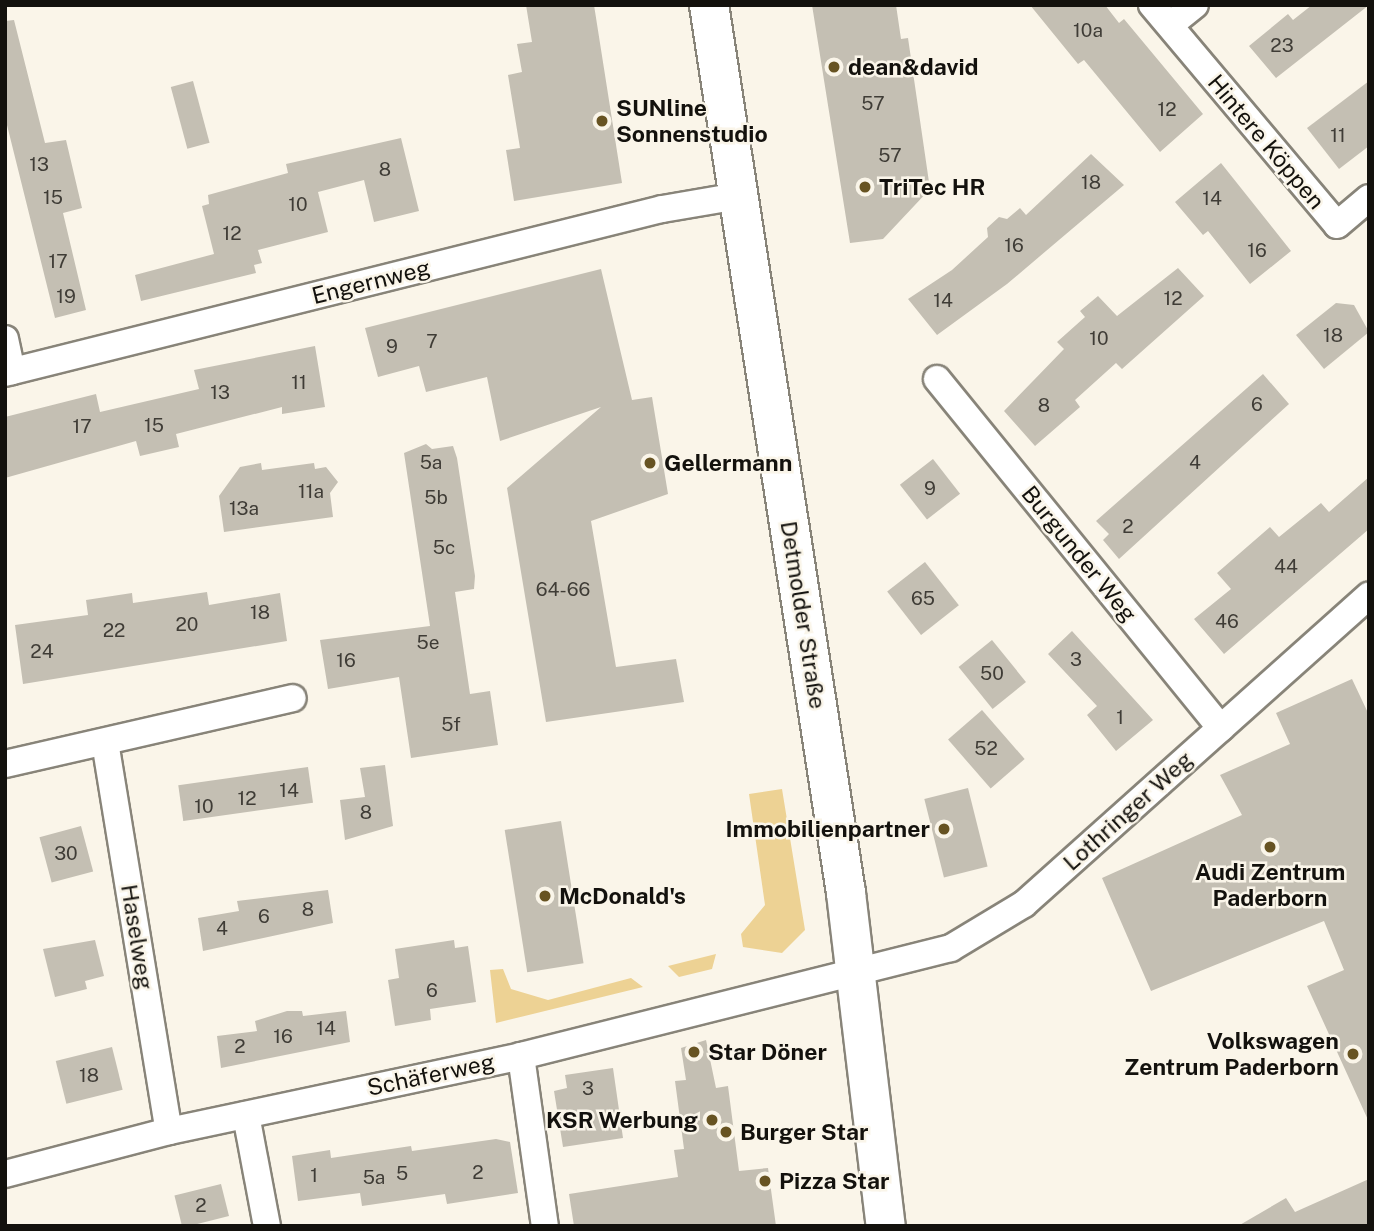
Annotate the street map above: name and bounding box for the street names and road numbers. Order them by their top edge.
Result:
street label: Hintere Köppen [1202,69,1330,215]
street label: Engernweg [309,254,433,310]
street label: Burgunder Weg [1015,480,1143,628]
street label: Detmolder Straße [775,519,831,711]
street label: Lothringer Weg [1057,745,1199,877]
street label: Haselweg [115,882,159,992]
street label: Schäferweg [365,1048,497,1102]

